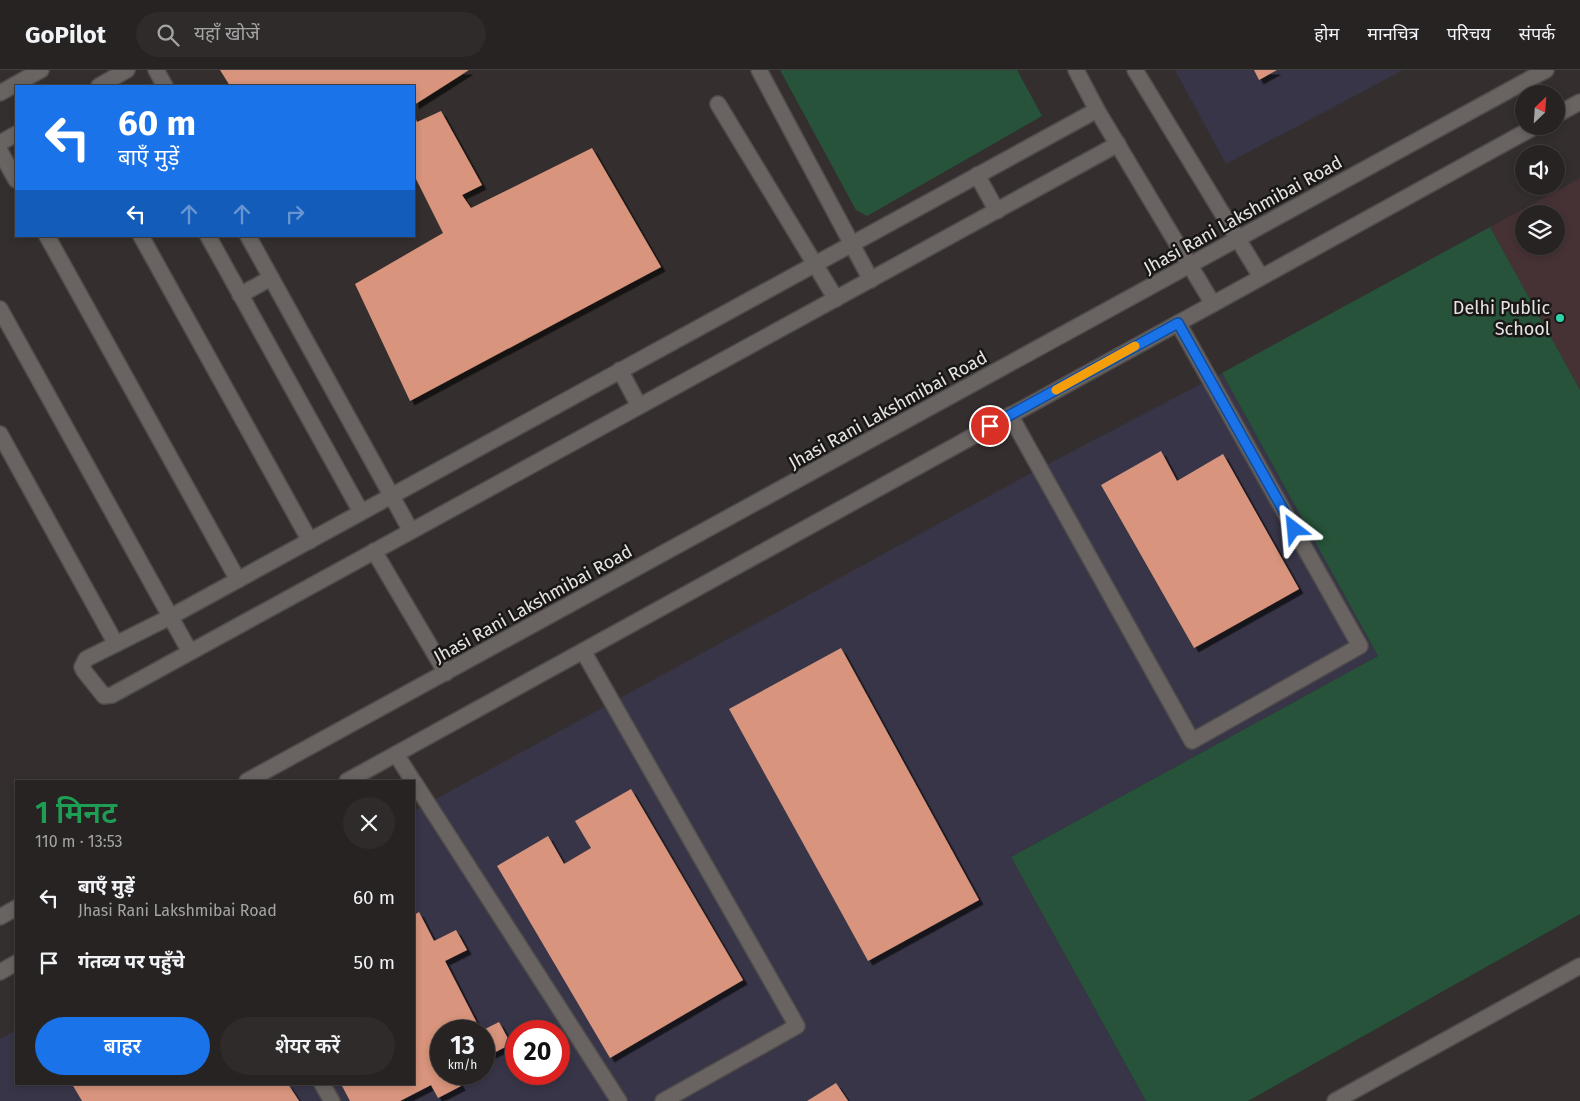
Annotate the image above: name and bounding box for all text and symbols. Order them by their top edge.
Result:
search box [136,12,486,57]
text: GoPilot [25,21,106,49]
icon: search [154,21,182,49]
text: यहाँ खोजें [194,22,260,45]
text: होम [1314,23,1339,45]
text: मानचित्र [1367,23,1419,45]
text: परिचय [1447,23,1491,45]
text: संपर्क [1519,23,1555,45]
north arrow [1515,85,1565,135]
map controls [1515,85,1565,255]
text: 60 m [118,102,196,144]
icon: left [35,105,100,170]
text: बाएँ मुड़ें [118,144,179,171]
button: sound [1515,145,1565,195]
street label: Jhasi Rani Lakshmibai Road [1140,151,1346,279]
icon: left [122,200,150,228]
icon: ahead [175,200,203,228]
icon: ahead [228,200,256,228]
icon: right [281,200,309,228]
button: layers [1515,205,1565,255]
place label: Delhi Public School [1453,297,1550,340]
marker: Delhi Public School [1554,312,1566,324]
street label: Jhasi Rani Lakshmibai Road [785,346,991,474]
pin [969,405,1011,447]
icon: arrive [976,412,1004,440]
position arrow [1267,502,1319,554]
street label: Jhasi Rani Lakshmibai Road [430,540,636,668]
text: 1 मिनट [35,795,117,831]
button: close [343,797,395,849]
text: 110 m · 13:53 [35,832,123,851]
text: बाएँ मुड़ें [78,875,135,898]
icon: left [35,884,63,912]
text: 60 m [353,886,395,909]
text: Jhasi Rani Lakshmibai Road [78,901,277,920]
icon: arrive [35,949,63,977]
text: गंतव्य पर पहुँचे [78,950,185,973]
text: 50 m [354,951,395,974]
button: बाहर [35,1017,210,1075]
button: शेयर करें [220,1017,395,1075]
speed limit sign: 20 [505,1020,570,1085]
text: 13 [450,1031,475,1061]
text: km/h [448,1058,477,1072]

